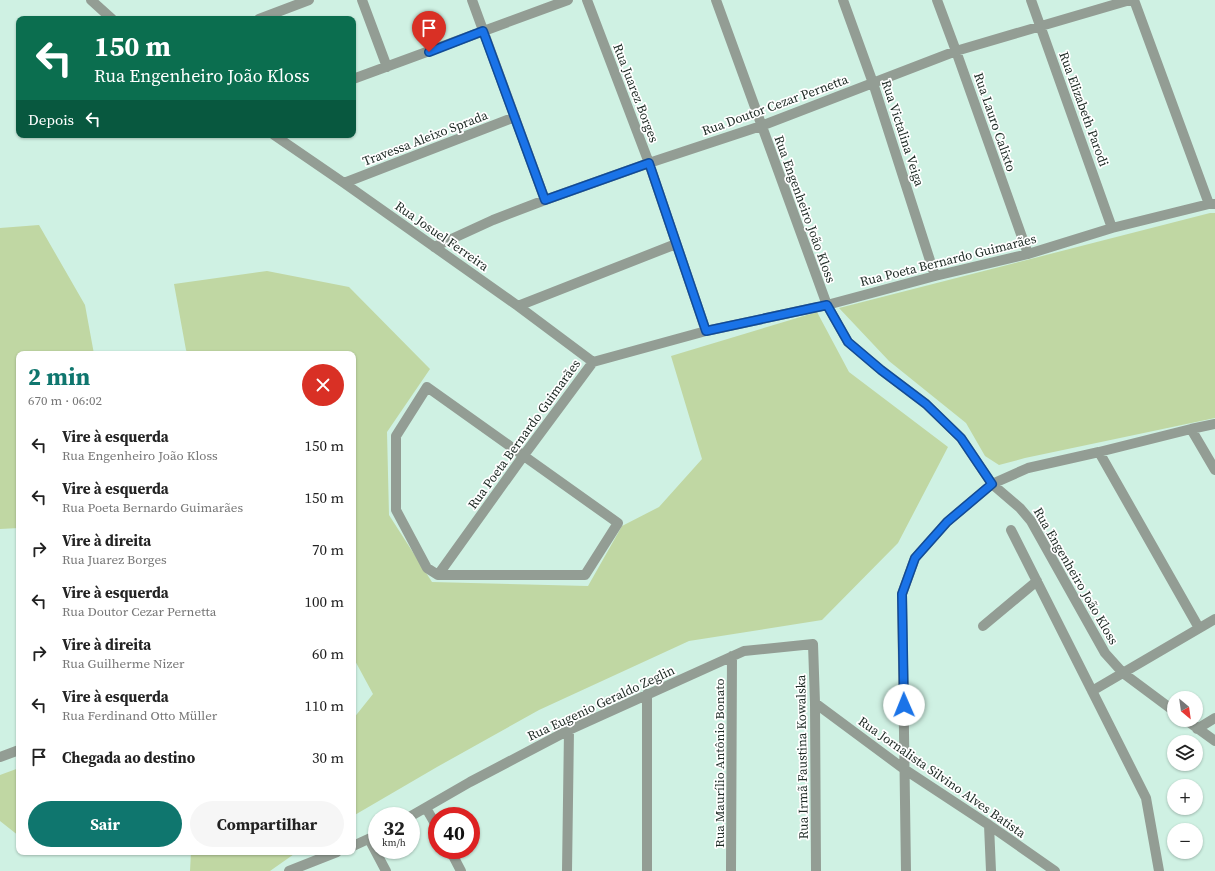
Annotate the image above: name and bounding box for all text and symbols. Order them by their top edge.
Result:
pin [412,11,446,52]
icon: arrive [418,17,440,39]
text: 150 m [94,27,171,65]
icon: left [28,32,80,84]
street label: Rua Juarez Borges [609,41,663,145]
street label: Rua Elizabeth Parodi [1055,49,1113,169]
text: Rua Engenheiro João Kloss [94,63,310,88]
street label: Rua Doutor Cezar Pernetta [700,70,851,139]
street label: Rua Lauro Calixto [970,70,1020,174]
street label: Rua Victalina Veiga [878,78,928,189]
street label: Travessa Aleixo Sprada [360,106,490,170]
icon: left [82,108,104,130]
text: Depois [28,109,74,130]
street label: Rua Engenheiro João Kloss [770,133,840,285]
street label: Rua Josuel Ferreira [392,197,493,275]
street label: Rua Poeta Bernardo Guimarães [858,230,1038,290]
street label: Rua Poeta Bernardo Guimarães [464,355,584,512]
text: 2 min [28,360,90,393]
button: close [302,364,344,406]
text: 670 m · 06:02 [28,392,102,409]
text: Vire à esquerda [62,426,169,447]
icon: left [28,434,50,456]
text: 150 m [304,435,344,456]
text: Rua Engenheiro João Kloss [62,447,218,464]
text: Vire à esquerda [62,478,169,499]
icon: left [28,486,50,508]
text: 150 m [304,487,344,508]
text: Rua Poeta Bernardo Guimarães [62,499,243,516]
street label: Rua Engenheiro João Kloss [1030,504,1122,648]
text: Vire à direita [62,530,151,551]
icon: right [28,538,50,560]
text: 70 m [312,539,344,560]
text: Rua Juarez Borges [62,551,167,568]
text: Vire à esquerda [62,582,169,603]
icon: left [28,590,50,612]
text: 100 m [304,591,344,612]
text: Rua Doutor Cezar Pernetta [62,603,216,620]
text: Vire à direita [62,634,151,655]
icon: right [28,642,50,664]
text: 60 m [312,643,344,664]
text: Rua Guilherme Nizer [62,655,185,672]
street label: Rua Eugenio Geraldo Zeglin [525,661,678,745]
street label: Rua Irmã Faustina Kowalska [792,674,812,839]
street label: Rua Maurílio Antônio Bonato [711,678,728,848]
position arrow [883,684,925,726]
text: Vire à esquerda [62,686,169,707]
north arrow [1167,691,1203,727]
map controls [1167,691,1203,859]
icon: left [28,694,50,716]
text: 110 m [304,695,344,716]
text: Rua Ferdinand Otto Müller [62,707,217,724]
street label: Rua Jornalista Silvino Alves Batista [855,712,1029,842]
button: layers [1167,735,1203,771]
icon: arrive [28,746,50,768]
text: Chegada ao destino [62,747,195,768]
text: 30 m [312,747,344,768]
button: + [1167,779,1203,815]
button: Sair [28,801,182,847]
button: Compartilhar [190,801,344,847]
speed limit sign: 40 [428,807,480,859]
text: 32 [383,814,405,842]
button: − [1167,823,1203,859]
text: km/h [382,836,406,849]

